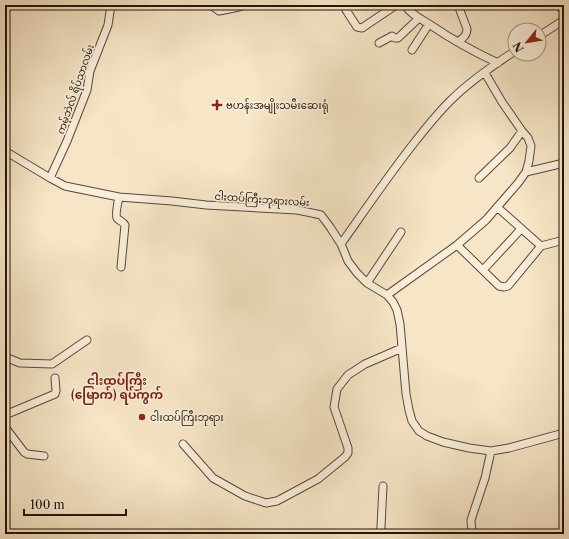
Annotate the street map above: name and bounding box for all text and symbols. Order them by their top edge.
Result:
north arrow [507,22,547,62]
text: N [510,39,527,55]
street label: ကမ့်ဘဲလ် ရိပ်သာလမ်း [53,42,99,136]
place label: ဗဟန်းအမျိုးသမီးဆေးရုံ [226,98,328,114]
marker: ဗဟန်းအမျိုးသမီးဆေးရုံ [211,99,223,111]
street label: ငါးထပ်ကြီးဘုရားလမ်း [214,189,310,211]
district label: ငါးထပ်ကြီး (မြောက်) ရပ်ကွက် [71,371,163,405]
place label: ငါးထပ်ကြီးဘုရား [150,410,224,426]
marker: ငါးထပ်ကြီးဘုရား [137,412,147,422]
scale bar [24,491,126,517]
text: 100 m [30,497,65,512]

